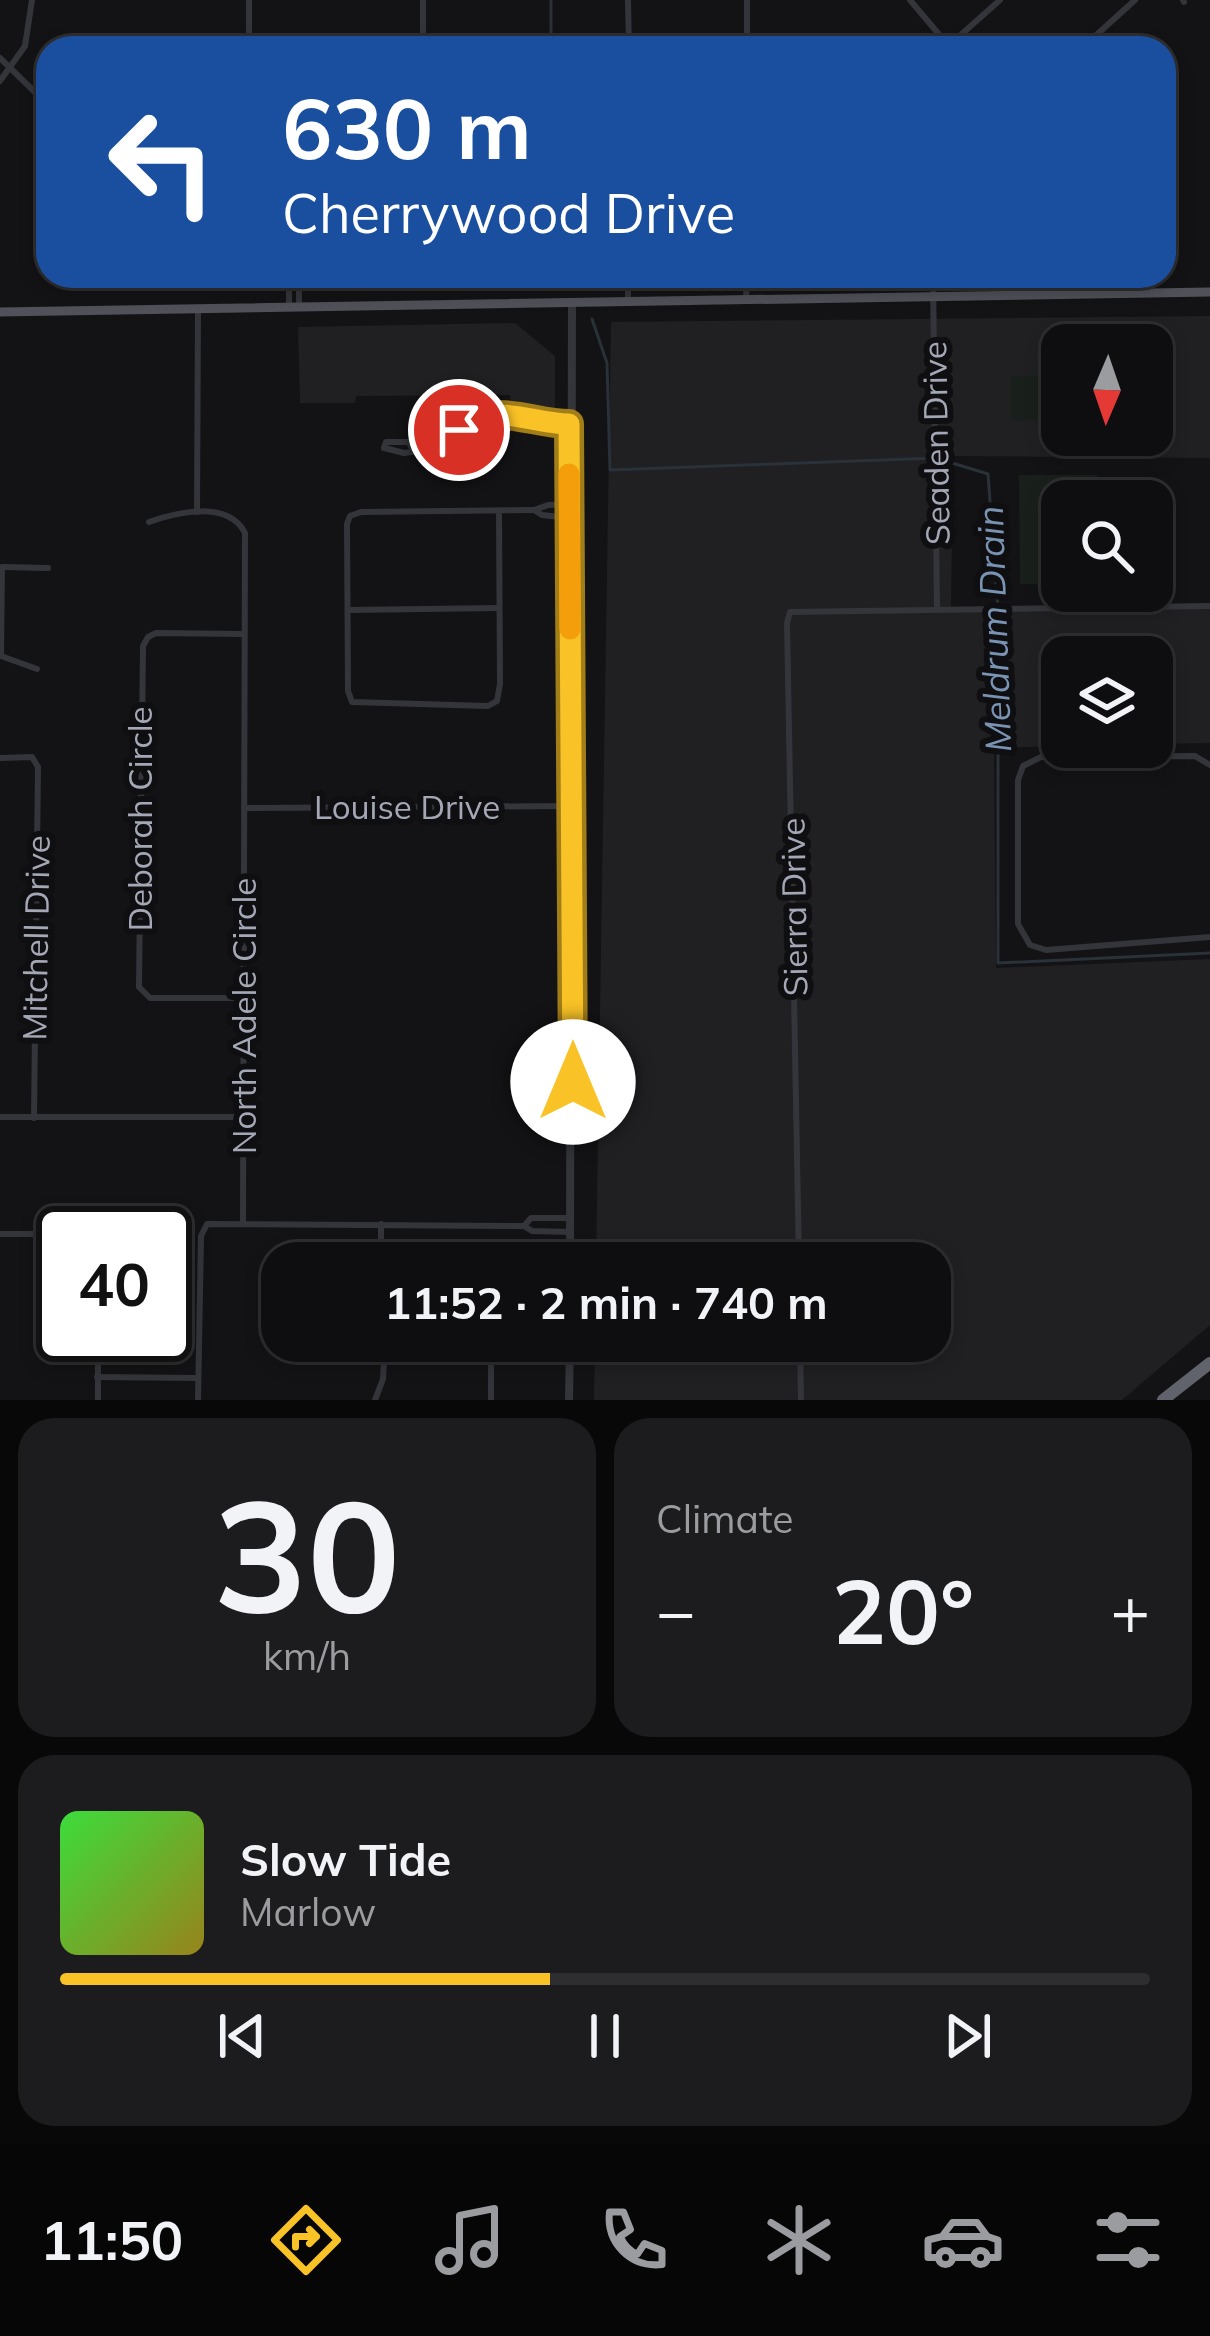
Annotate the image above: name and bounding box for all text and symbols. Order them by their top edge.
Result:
text: 630 m [282,75,532,180]
icon: left [84,84,240,240]
text: Cherrywood Drive [282,179,735,247]
north arrow [1041,324,1173,456]
map controls [1041,324,1173,768]
street label: Seaden Drive [913,341,958,545]
pin [408,379,510,481]
icon: arrive [426,397,492,463]
button: search [1041,480,1173,612]
water label: Meldrum Drain [967,505,1020,753]
button: layers [1041,636,1173,768]
street label: Deborah Circle [119,706,160,932]
street label: Louise Drive [314,786,500,827]
street label: Sierra Drive [771,818,816,997]
street label: Mitchell Drive [13,835,58,1041]
street label: North Adele Circle [223,878,264,1154]
position arrow [510,1019,636,1145]
speed limit sign: 40 [36,1206,192,1362]
text: 11:52 · 2 min · 740 m [384,1274,828,1330]
text: 30 [213,1455,401,1651]
text: Climate [656,1494,794,1543]
text: 20° [832,1554,974,1667]
text: − [656,1569,696,1652]
text: + [1110,1569,1150,1652]
text: km/h [263,1631,351,1680]
text: Slow Tide [240,1831,451,1887]
text: Marlow [240,1887,376,1936]
icon: previous [209,2003,275,2069]
icon: pause [572,2003,638,2069]
icon: next [935,2003,1001,2069]
icon: directions [264,2198,348,2282]
icon: music [428,2198,512,2282]
icon: phone [592,2198,676,2282]
icon: climate [757,2198,841,2282]
icon: car [921,2198,1005,2282]
icon: filters [1086,2198,1170,2282]
text: 11:50 [40,2206,183,2274]

